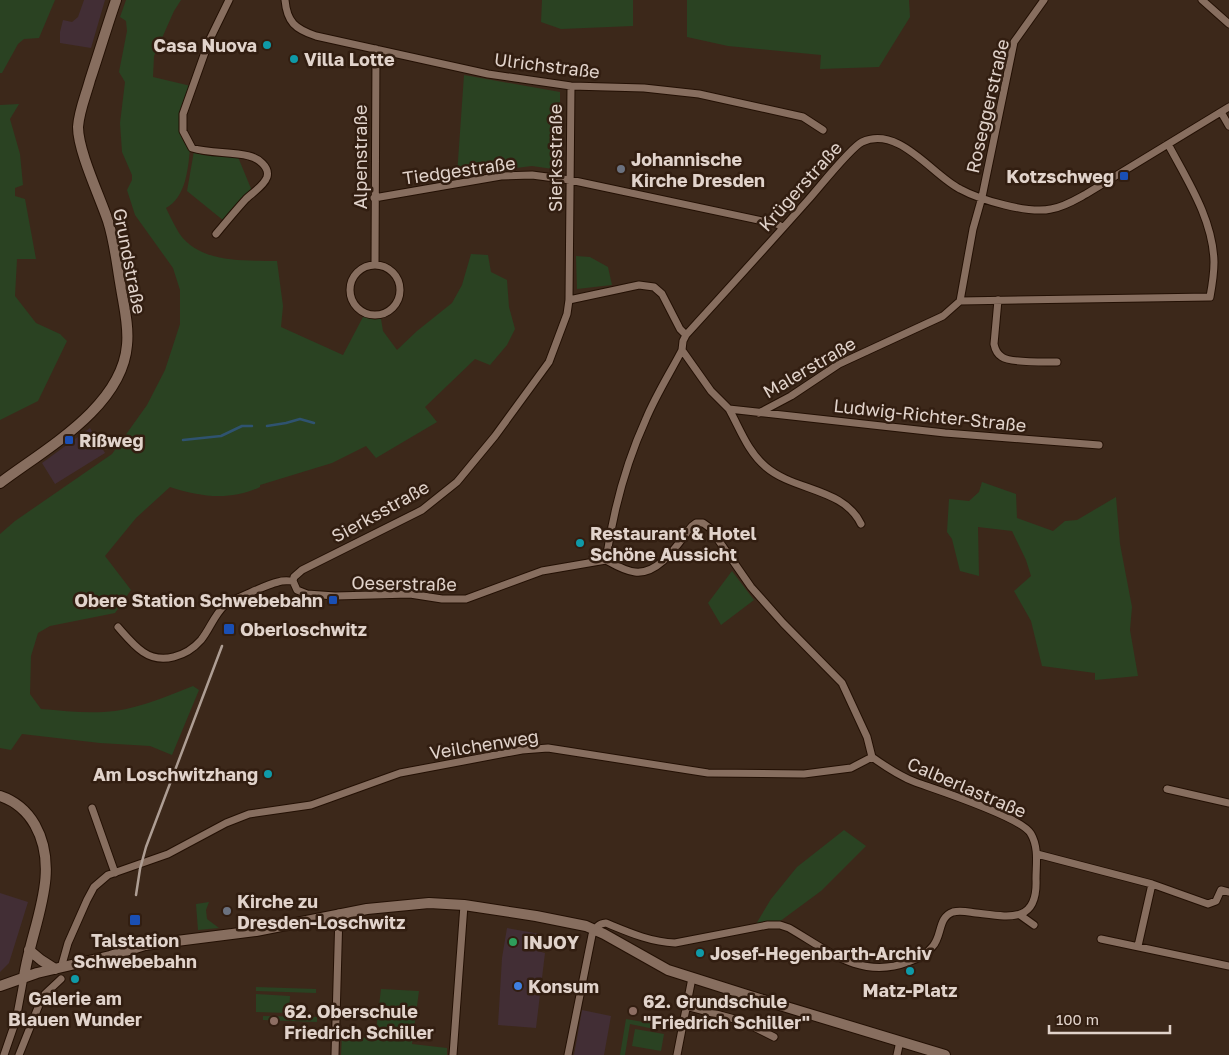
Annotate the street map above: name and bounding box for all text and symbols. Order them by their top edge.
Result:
place label: Casa Nuova [153,34,257,56]
street label: Roseggerstraße [961,37,1013,175]
marker: Casa Nuova [261,39,273,51]
place label: Villa Lotte [304,48,395,70]
street label: Ulrichstraße [493,48,601,82]
marker: Villa Lotte [288,53,300,65]
street label: Sierksstraße [544,104,566,212]
street label: Alpenstraße [349,105,371,209]
street label: Krügerstraße [754,136,846,236]
place label: Johannische Kirche Dresden [631,148,765,191]
street label: Tiedgestraße [401,151,517,189]
marker: Johannische Kirche Dresden [615,163,627,175]
place label: Kotzschweg [1006,165,1114,187]
marker: Kotzschweg [1118,170,1130,182]
street label: Grundstraße [109,206,151,316]
street label: Malerstraße [759,332,859,402]
street label: Ludwig-Richter-Straße [833,394,1027,436]
place label: Rißweg [79,429,144,451]
marker: Rißweg [63,434,75,446]
street label: Sierksstraße [327,475,433,547]
place label: Restaurant & Hotel Schöne Aussicht [590,522,757,565]
marker: Restaurant & Hotel Schöne Aussicht [574,537,586,549]
street label: Oeserstraße [351,571,457,595]
place label: Obere Station Schwebebahn [74,589,323,611]
marker: Obere Station Schwebebahn [327,594,339,606]
place label: Oberloschwitz [240,618,367,640]
marker: Oberloschwitz [222,622,236,636]
street label: Veilchenweg [428,725,540,763]
street label: Calberlastraße [904,752,1030,822]
place label: Am Loschwitzhang [93,763,258,785]
marker: Am Loschwitzhang [262,768,274,780]
place label: Kirche zu Dresden-Loschwitz [237,890,405,933]
marker: Kirche zu Dresden-Loschwitz [221,905,233,917]
marker: Talstation Schwebebahn [128,913,142,927]
place label: Talstation Schwebebahn [73,929,197,972]
place label: INJOY [523,931,580,953]
marker: INJOY [507,936,519,948]
place label: Josef-Hegenbarth-Archiv [710,942,932,964]
marker: Josef-Hegenbarth-Archiv [694,947,706,959]
marker: Matz-Platz [904,965,916,977]
marker: Galerie am Blauen Wunder [69,973,81,985]
place label: Konsum [528,975,599,997]
place label: Matz-Platz [863,979,957,1001]
marker: Konsum [512,980,524,992]
place label: Galerie am Blauen Wunder [8,987,142,1030]
place label: 62. Grundschule "Friedrich Schiller" [643,990,810,1033]
place label: 62. Oberschule Friedrich Schiller [284,1000,434,1043]
scale bar [1049,1002,1170,1034]
marker: 62. Grundschule "Friedrich Schiller" [627,1005,639,1017]
text: 100 m [1056,1010,1099,1028]
marker: 62. Oberschule Friedrich Schiller [268,1015,280,1027]

